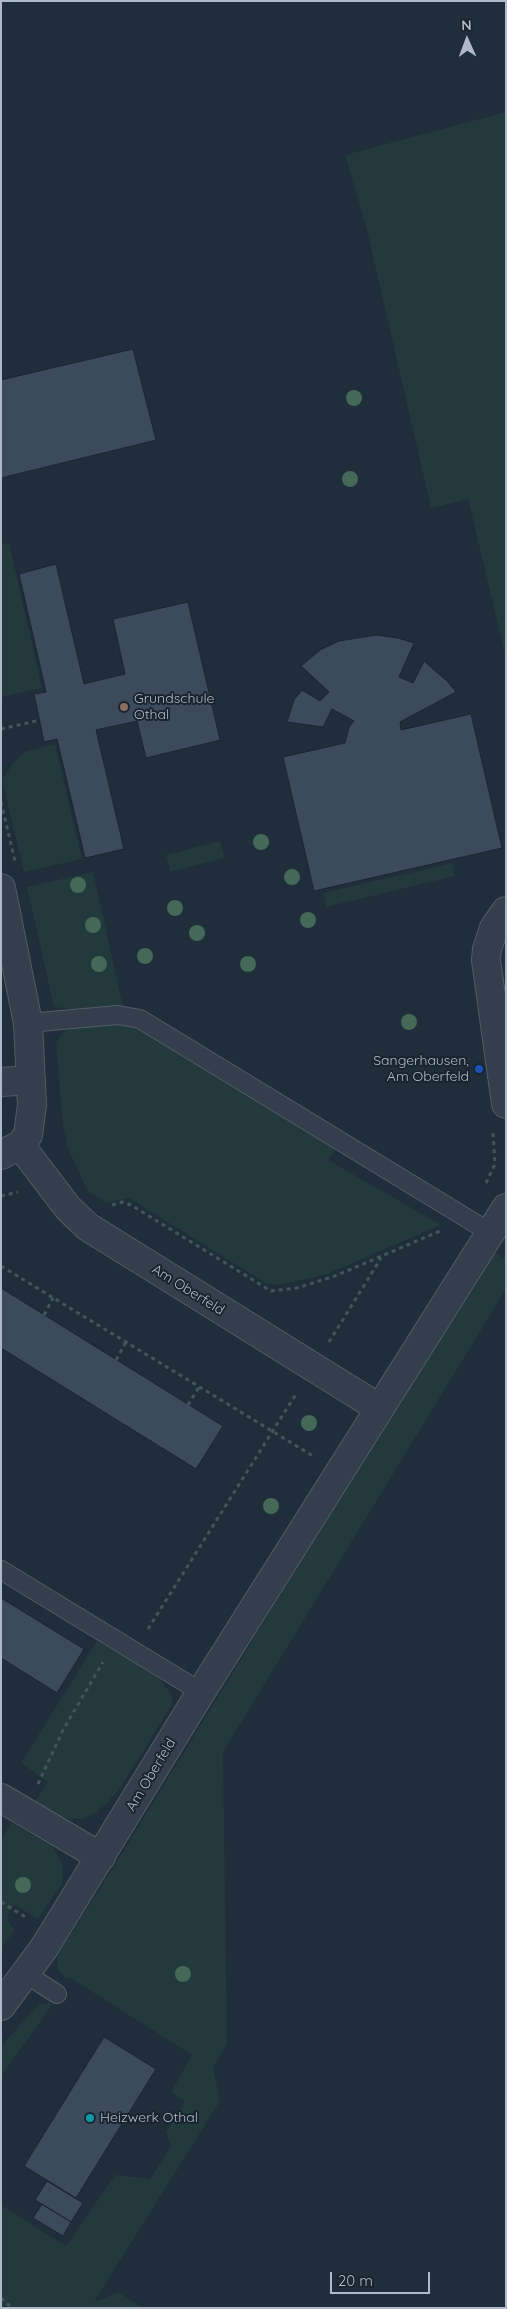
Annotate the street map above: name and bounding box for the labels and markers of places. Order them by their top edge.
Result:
place label: Grundschule Othal [134,691,214,724]
marker: Grundschule Othal [118,701,130,713]
place label: Sangerhausen, Am Oberfeld [373,1053,469,1086]
marker: Sangerhausen, Am Oberfeld [473,1063,485,1075]
place label: Heizwerk Othal [100,2110,198,2126]
marker: Heizwerk Othal [84,2112,96,2124]

